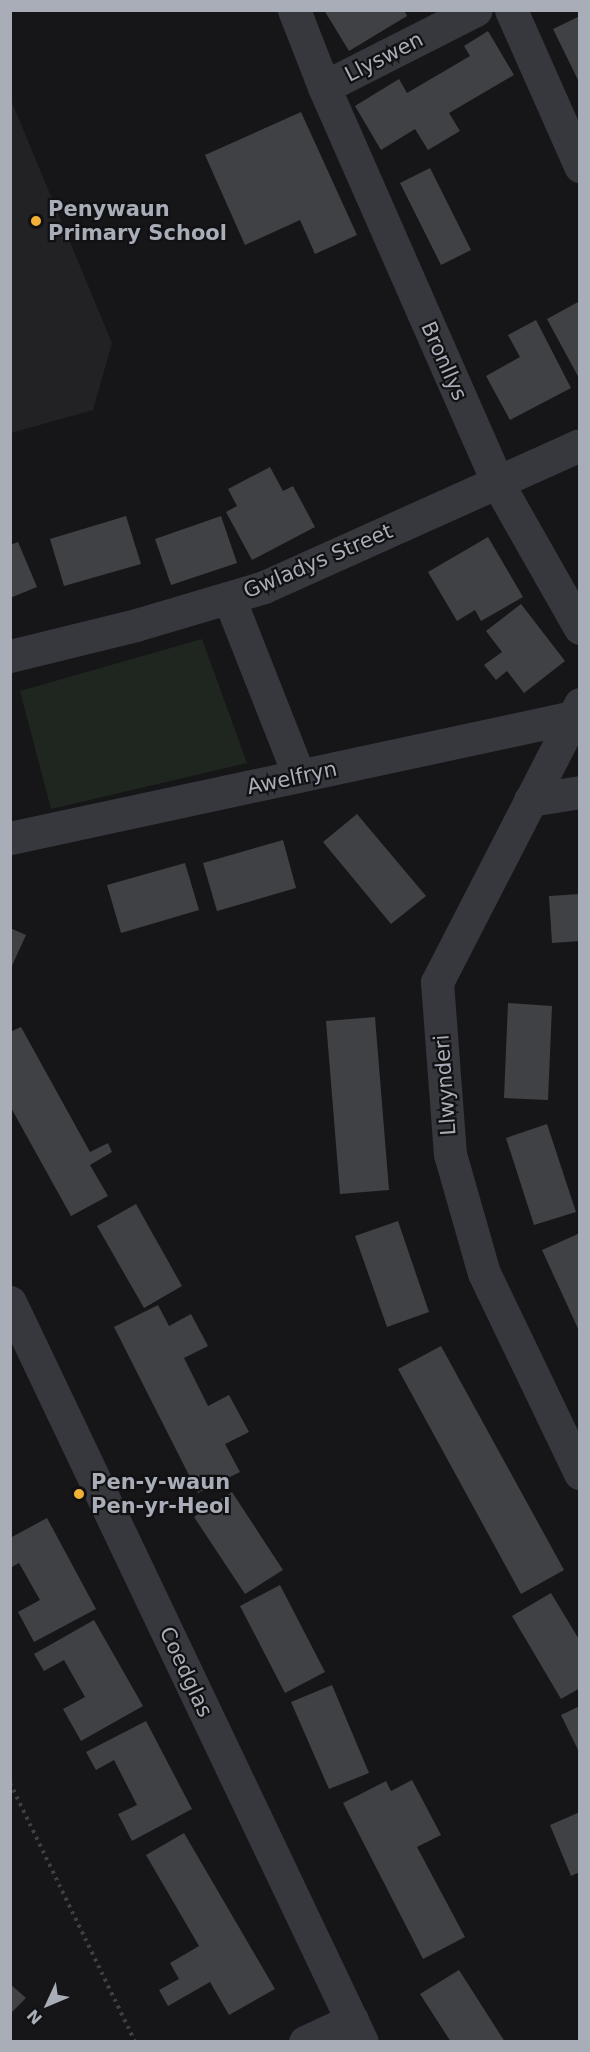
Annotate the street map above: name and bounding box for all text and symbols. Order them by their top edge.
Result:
street label: Llyswen [341,27,427,87]
place label: Penywaun Primary School [48,196,227,246]
marker: Penywaun Primary School [29,214,43,228]
street label: Bronllys [415,318,473,404]
street label: Gwladys Street [240,518,396,604]
street label: Awelfryn [245,756,339,800]
street label: Llwynderi [429,1034,461,1136]
place label: Pen-y-waun Pen-yr-Heol [91,1469,231,1519]
marker: Pen-y-waun Pen-yr-Heol [72,1487,86,1501]
street label: Coedglas [154,1623,218,1721]
north arrow [18,1974,78,2034]
text: N [23,2005,46,2028]

